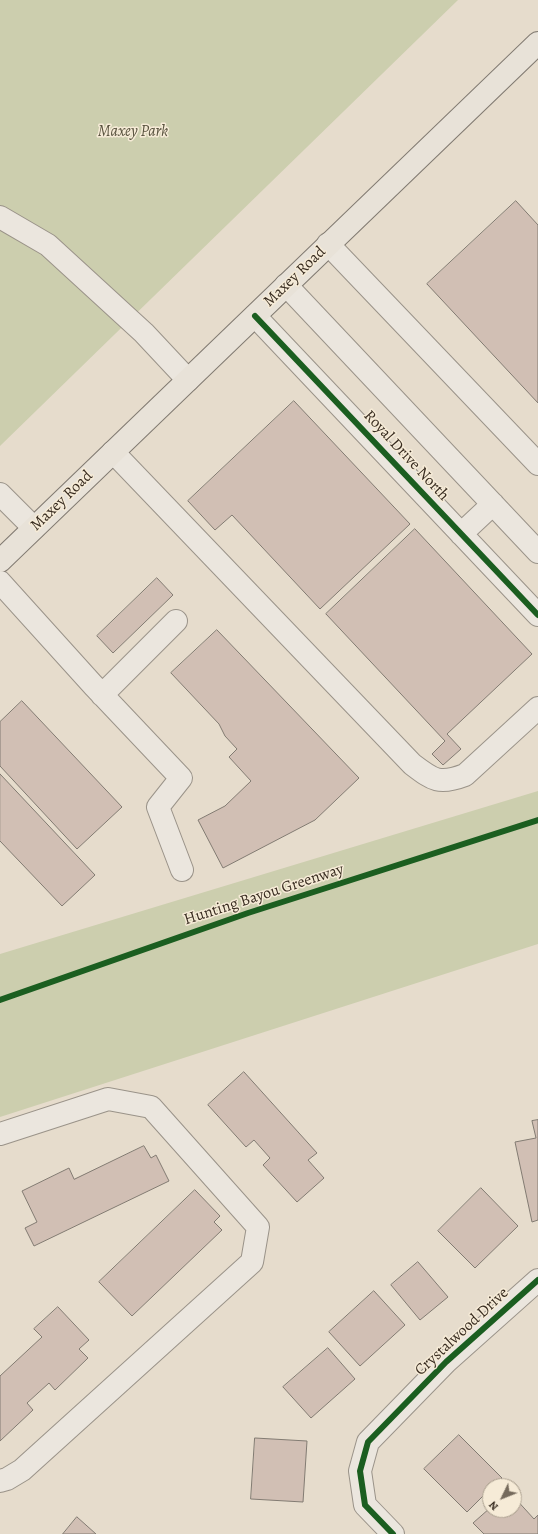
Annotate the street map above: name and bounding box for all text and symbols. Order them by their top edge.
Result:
park label: Maxey Park [98,122,168,142]
street label: Maxey Road [260,243,330,311]
street label: Royal Drive North [359,407,453,505]
street label: Maxey Road [27,467,97,535]
street label: Hunting Bayou Greenway [182,860,346,930]
street label: Crystalwood Drive [411,1284,513,1380]
north arrow [482,1478,522,1518]
text: N [485,1498,502,1514]

